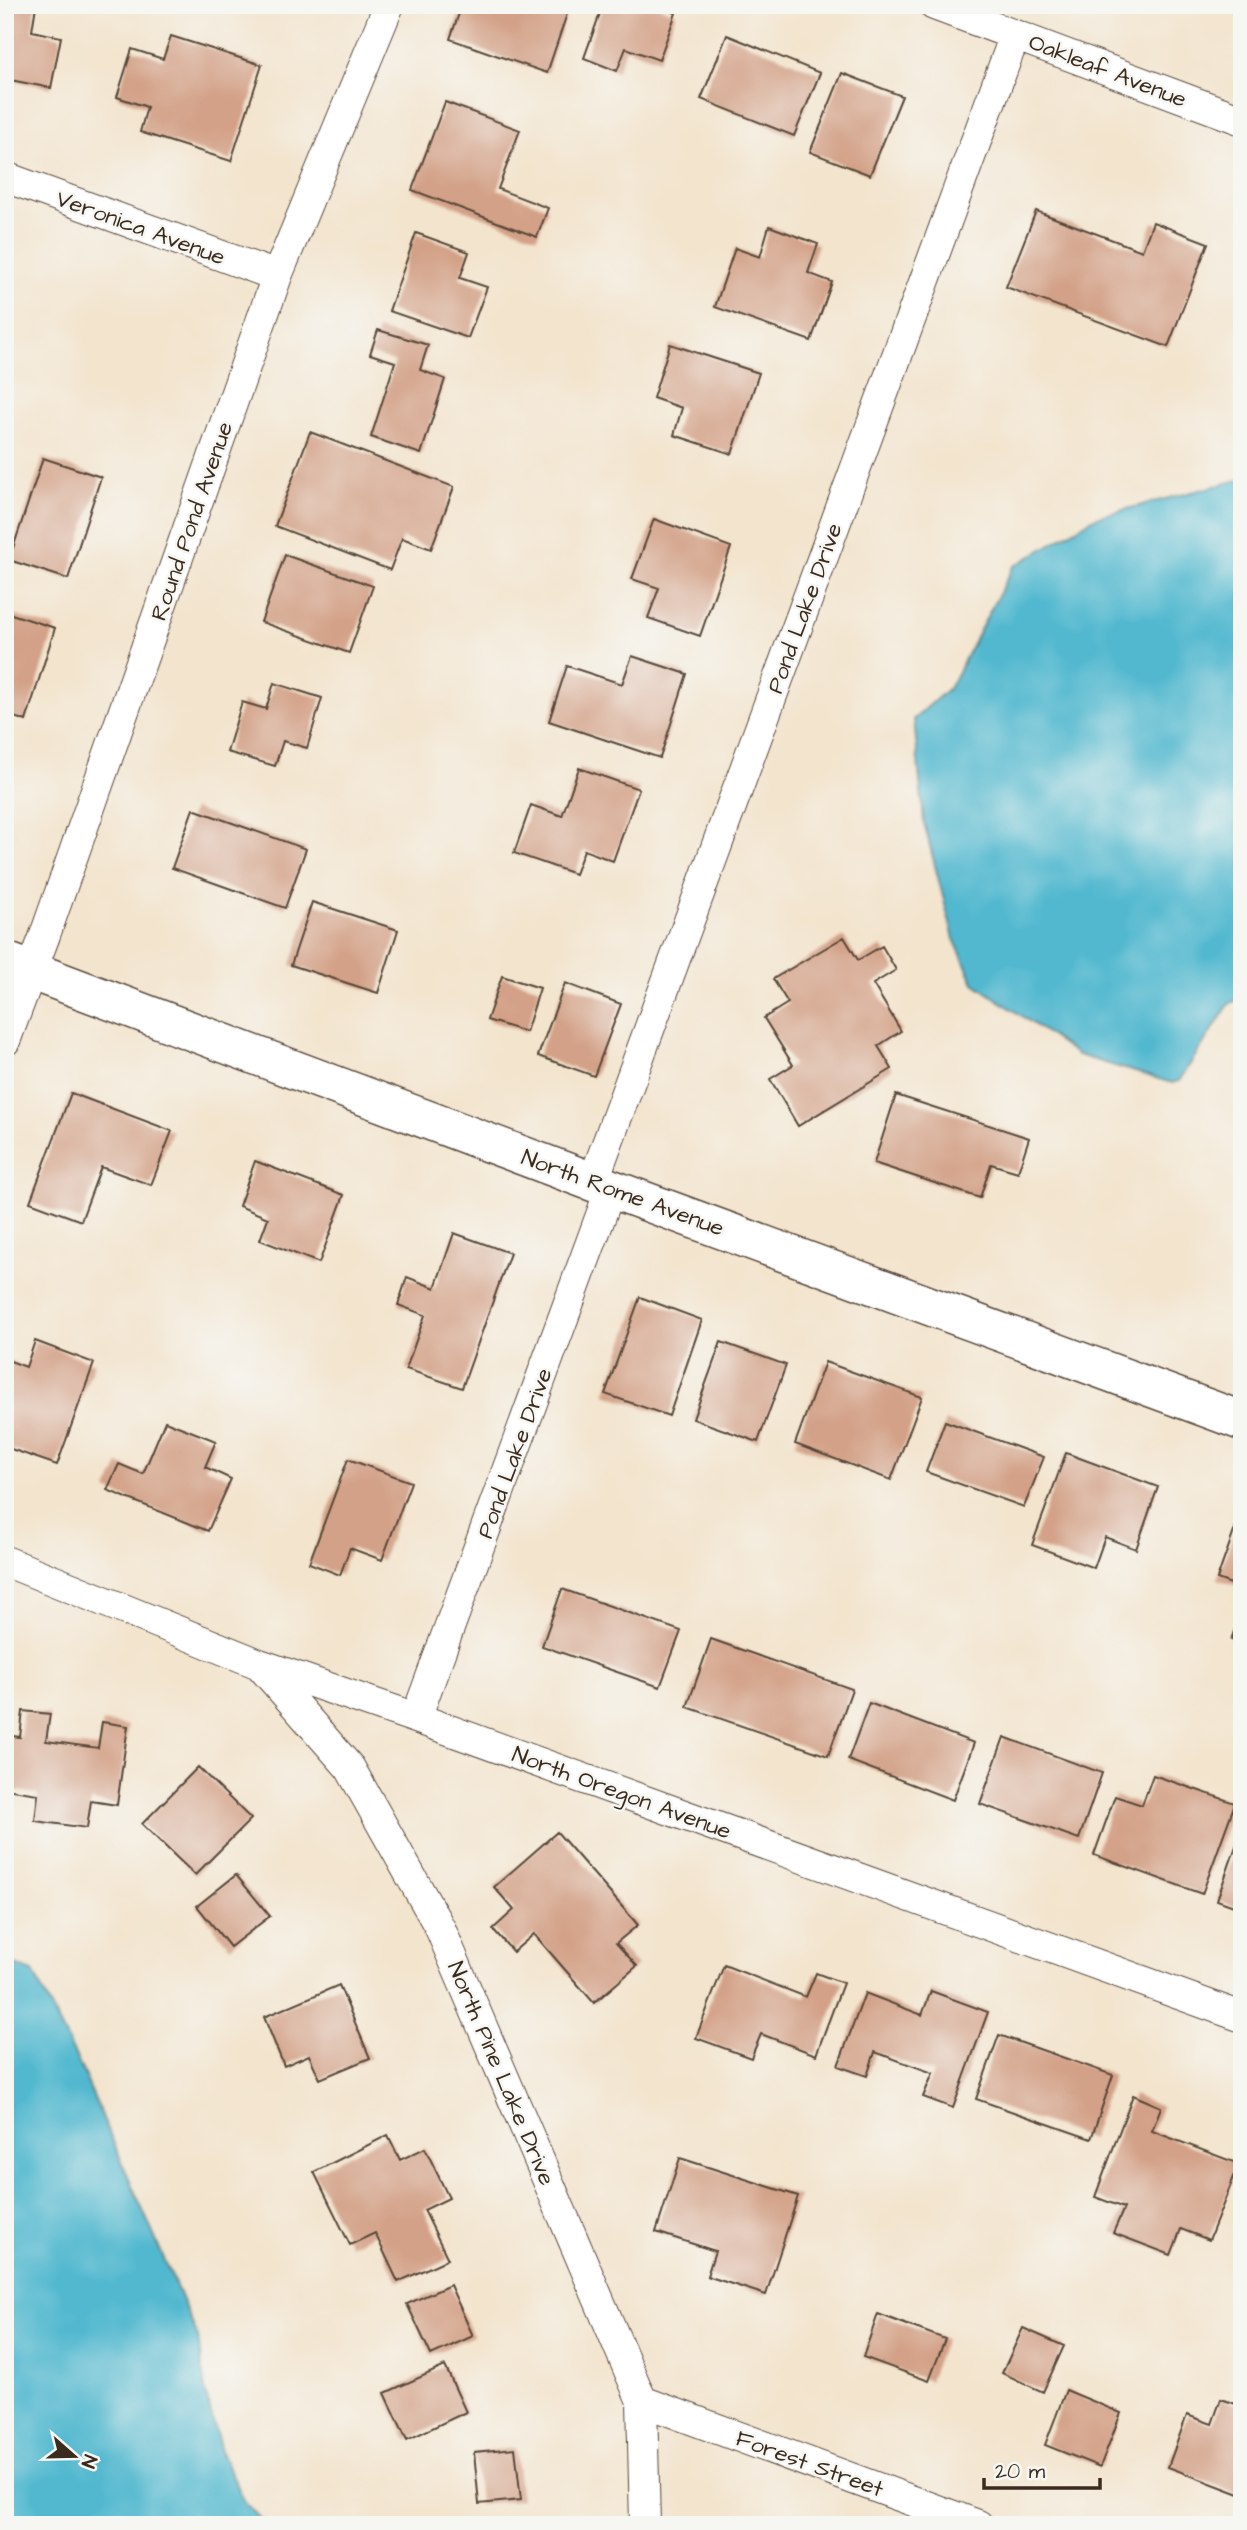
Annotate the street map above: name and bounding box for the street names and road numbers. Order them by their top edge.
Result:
street label: Oakleaf Avenue [1024,26,1191,116]
street label: Veronica Avenue [52,183,230,273]
street label: Round Pond Avenue [143,418,241,625]
street label: Pond Lake Drive [759,519,851,698]
street label: North Rome Avenue [517,1141,728,1244]
street label: Pond Lake Drive [469,1364,561,1543]
street label: North Oregon Avenue [507,1738,736,1848]
street label: North Pine Lake Drive [439,1957,563,2190]
street label: Forest Street [731,2422,889,2506]

